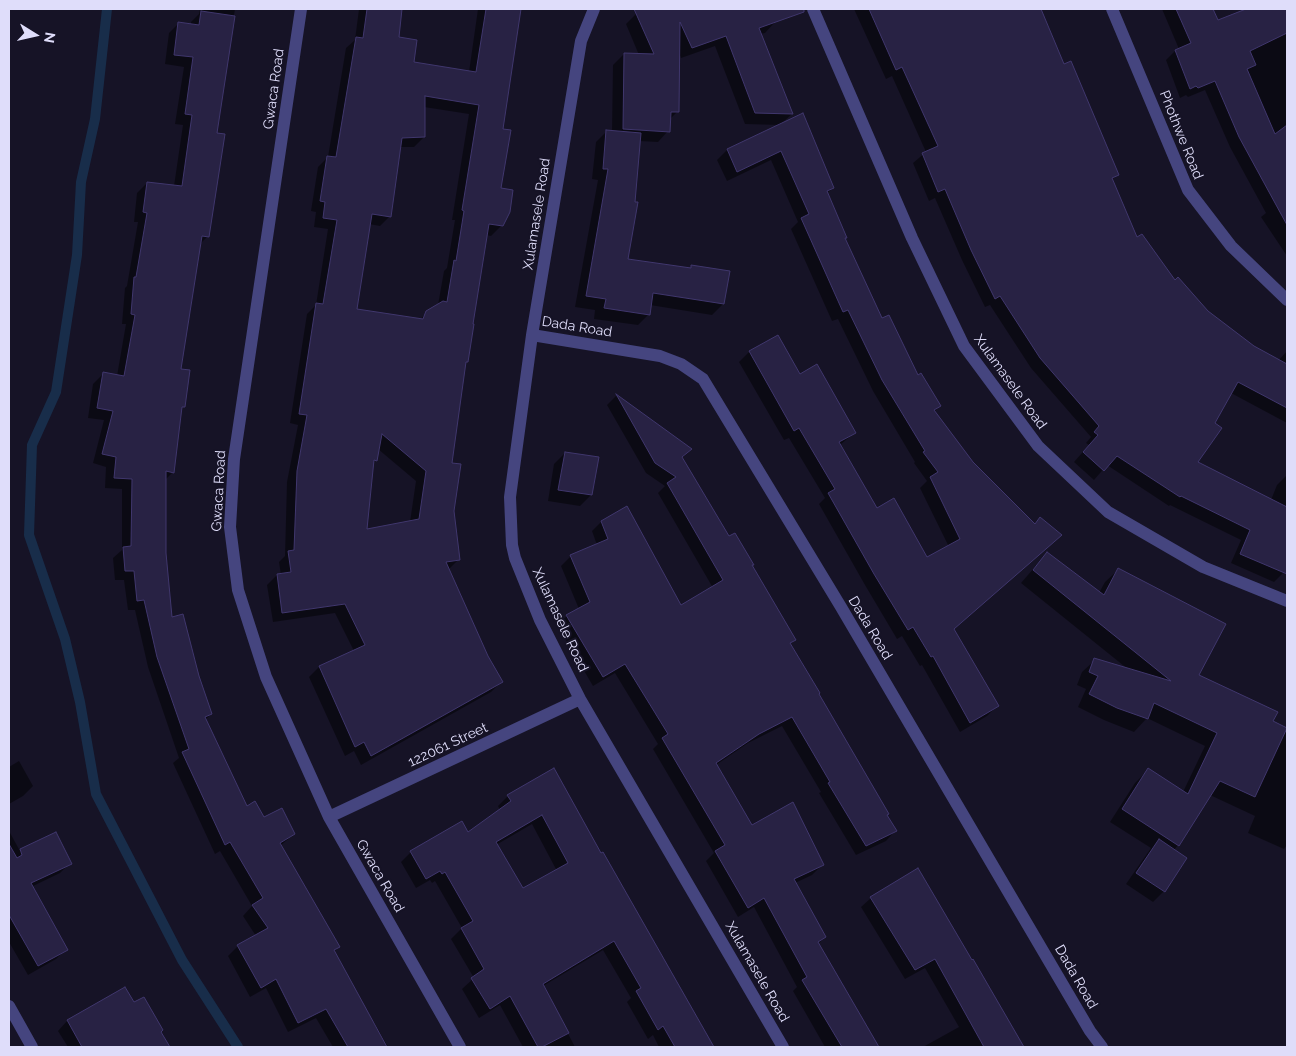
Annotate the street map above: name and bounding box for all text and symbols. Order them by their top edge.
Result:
north arrow [10,10,60,60]
text: N [41,31,59,44]
street label: Gwaca Road [260,48,288,130]
street label: Phothwe Road [1156,88,1206,182]
street label: Xulamasele Road [520,157,554,271]
street label: Dada Road [541,313,613,341]
street label: Xulamasele Road [970,331,1050,433]
street label: Gwaca Road [208,450,230,532]
street label: Xulamasele Road [529,565,591,675]
street label: Dada Road [844,593,896,663]
street label: 122061 Street [405,719,491,771]
street label: Gwaca Road [352,837,408,915]
street label: Xulamasele Road [721,919,793,1025]
street label: Dada Road [1051,942,1101,1012]

